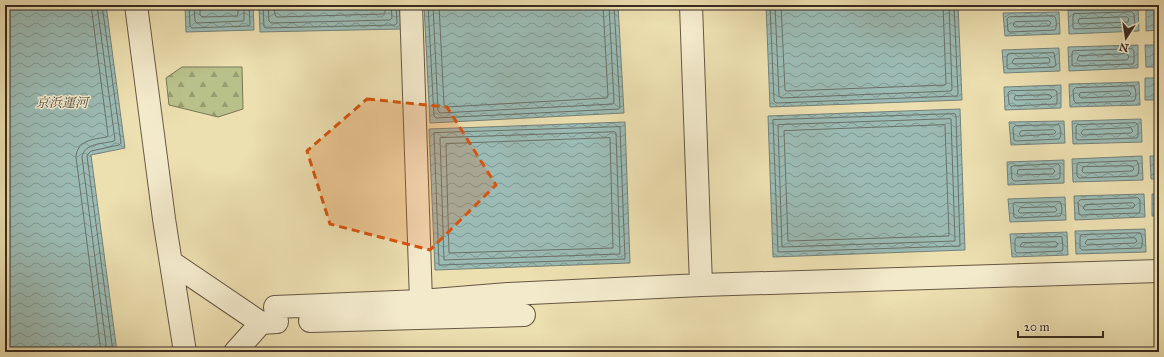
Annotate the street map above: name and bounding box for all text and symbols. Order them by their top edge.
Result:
north arrow [1106,18,1146,58]
text: N [1117,40,1130,55]
water label: 京浜運河 [36,95,90,111]
scale bar [1018,313,1103,339]
text: 20 m [1024,320,1050,334]

